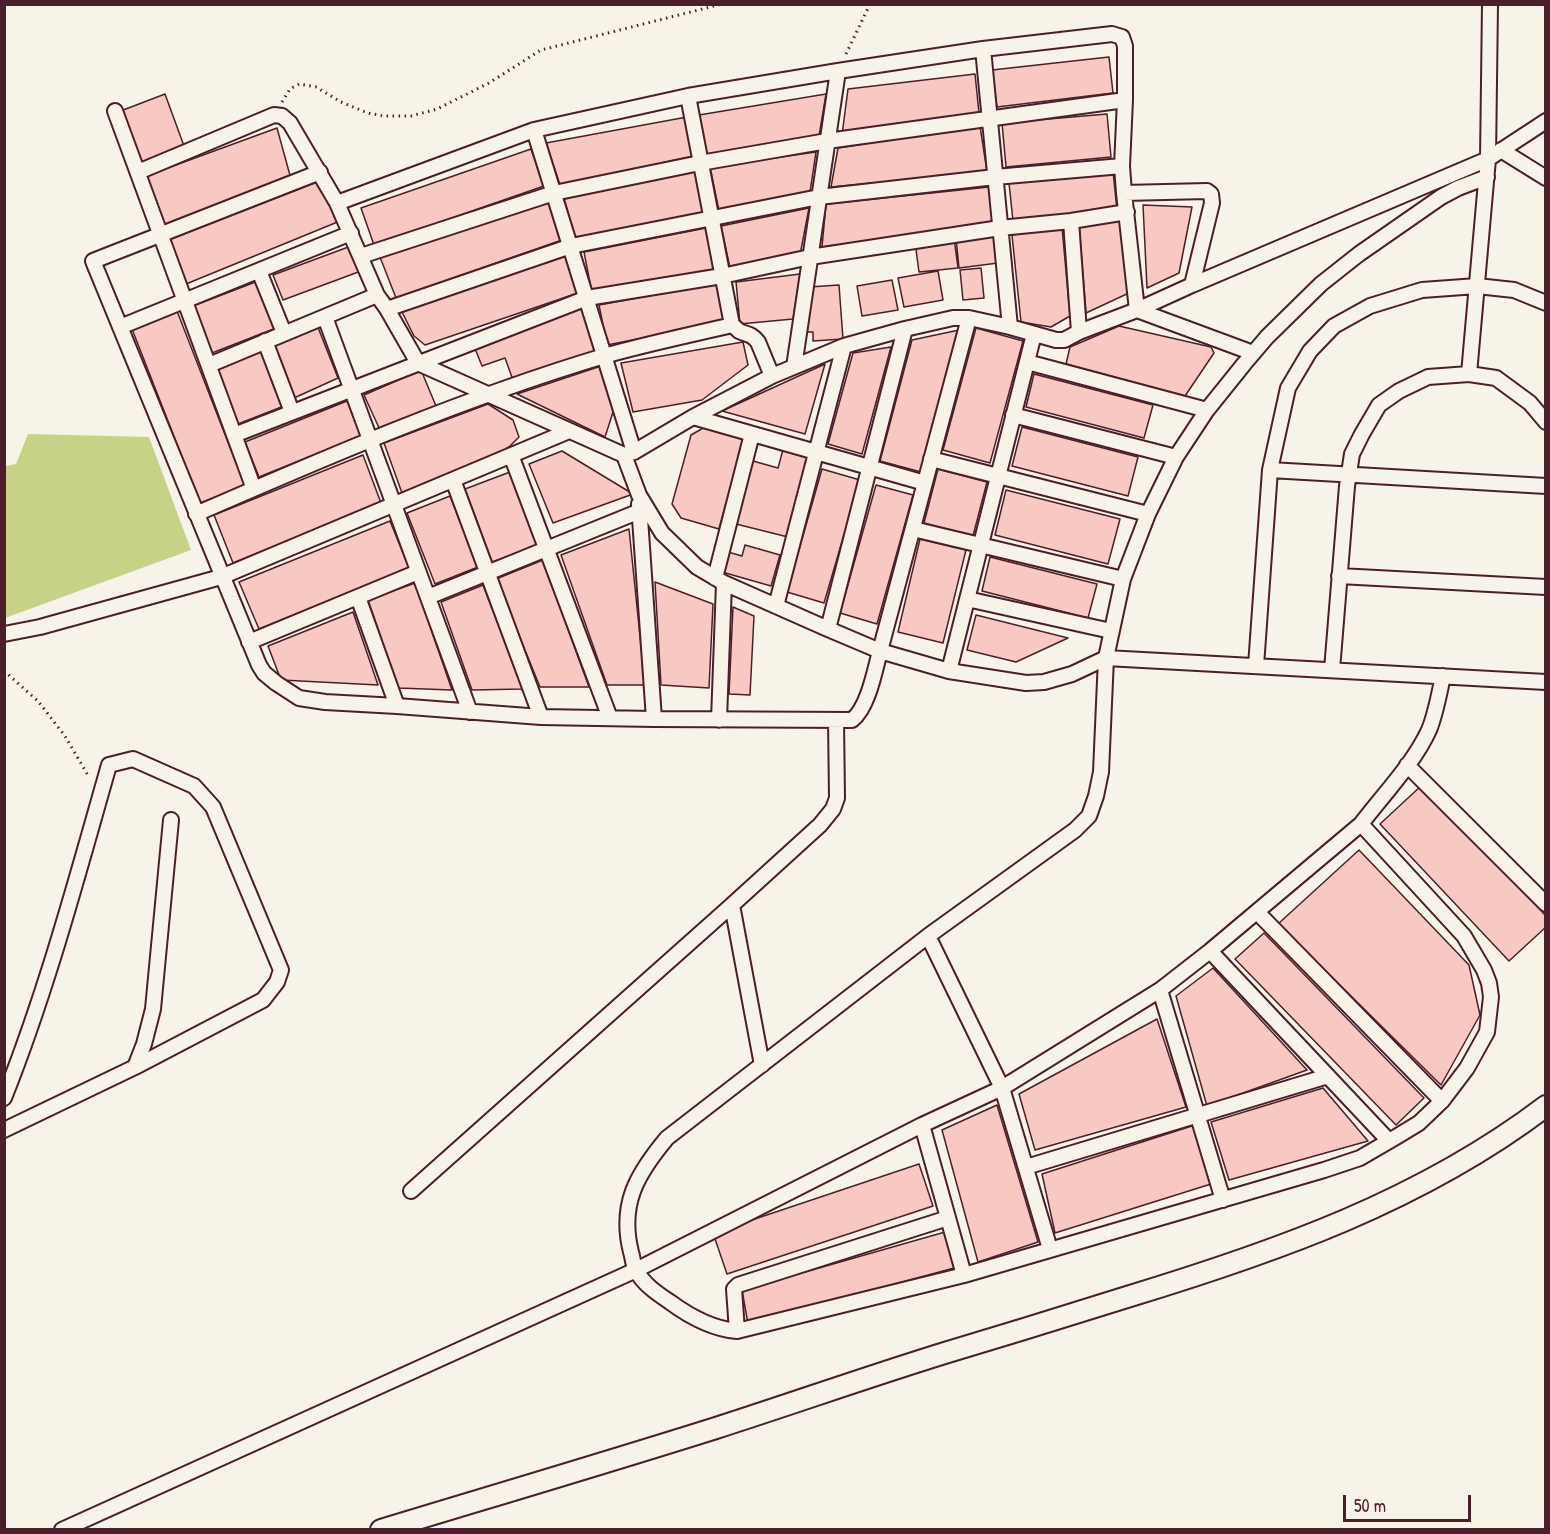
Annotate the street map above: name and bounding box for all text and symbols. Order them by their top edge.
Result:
scale bar [1346,1483,1474,1521]
text: 50 m [1354,1493,1386,1518]

